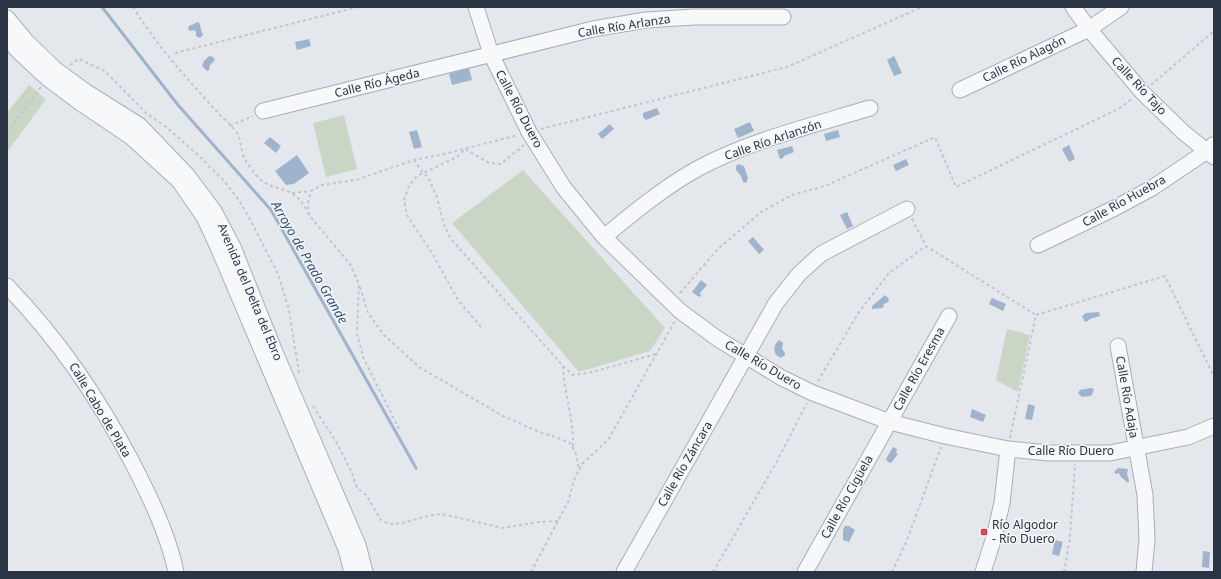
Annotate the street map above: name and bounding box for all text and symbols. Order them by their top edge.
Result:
street label: Calle Río Arlanza [576,10,671,41]
street label: Calle Río Alagón [979,31,1068,86]
street label: Calle Río Tajo [1108,53,1171,119]
street label: Calle Río Ágeda [332,64,421,101]
street label: Calle Río Duero [492,67,547,151]
street label: Calle Río Arlanzón [722,115,824,164]
street label: Calle Río Huebra [1079,171,1169,231]
water label: Arroyo de Prado Grande [267,196,353,327]
street label: Avenida del Delta del Ebro [214,220,287,363]
street label: Calle Río Eresma [889,324,949,414]
street label: Calle Río Duero [722,336,805,393]
street label: Calle Río Adaja [1112,355,1143,439]
street label: Calle Cabo de Plata [65,359,136,460]
street label: Calle Río Záncara [653,418,716,510]
street label: Calle Río Duero [1028,442,1114,459]
street label: Calle Río Cigüela [816,452,877,542]
place label: Río Algodor - Río Duero [992,516,1058,547]
marker: Río Algodor - Río Duero [979,527,989,537]

